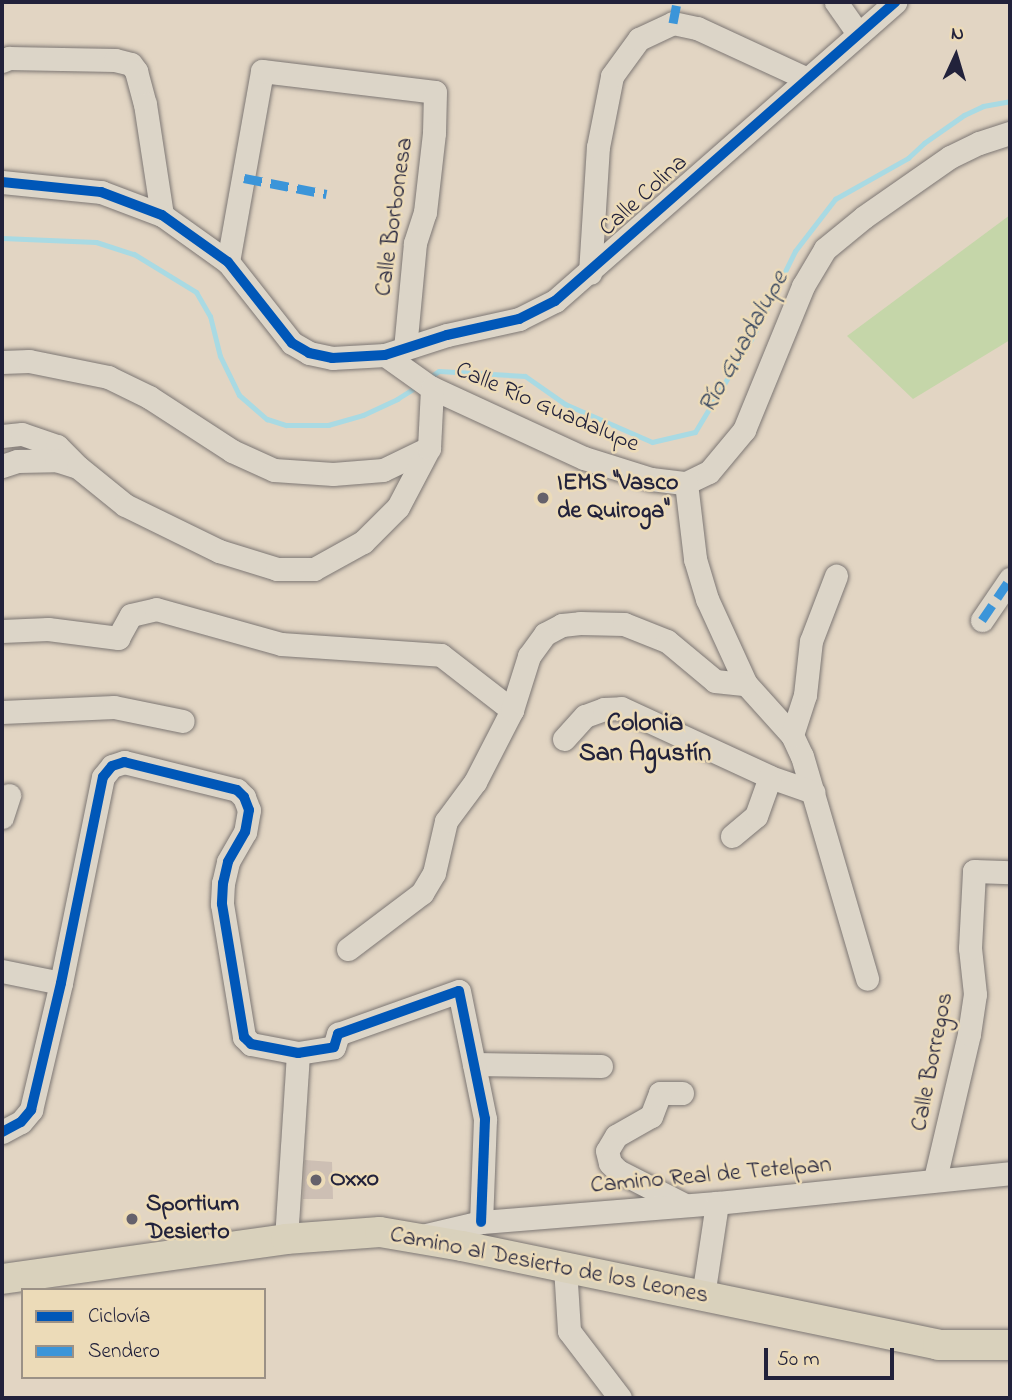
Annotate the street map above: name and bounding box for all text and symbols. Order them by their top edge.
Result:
north arrow [921,21,991,91]
text: N [950,21,965,48]
street label: Calle Borbonesa [370,136,420,298]
street label: Calle Colina [594,149,694,243]
water label: Río Guadalupe [693,266,797,420]
street label: Calle Río Guadalupe [451,356,643,460]
place label: IEMS "Vasco de Quiroga" [557,470,678,526]
marker: IEMS "Vasco de Quiroga" [535,490,551,506]
district label: Colonia San Agustín [579,709,711,770]
street label: Calle Borregos [905,990,961,1134]
street label: Camino Real de Tetelpan [589,1151,833,1201]
place label: Oxxo [330,1166,379,1194]
marker: Oxxo [308,1172,324,1188]
place label: Sportium Desierto [146,1191,239,1247]
marker: Sportium Desierto [124,1211,140,1227]
street label: Camino al Desierto de los Leones [387,1221,711,1311]
legend [21,1288,266,1379]
text: Ciclovía [88,1302,150,1332]
scale bar [767,1334,897,1378]
text: Sendero [88,1337,160,1367]
text: 50 m [777,1345,820,1375]

